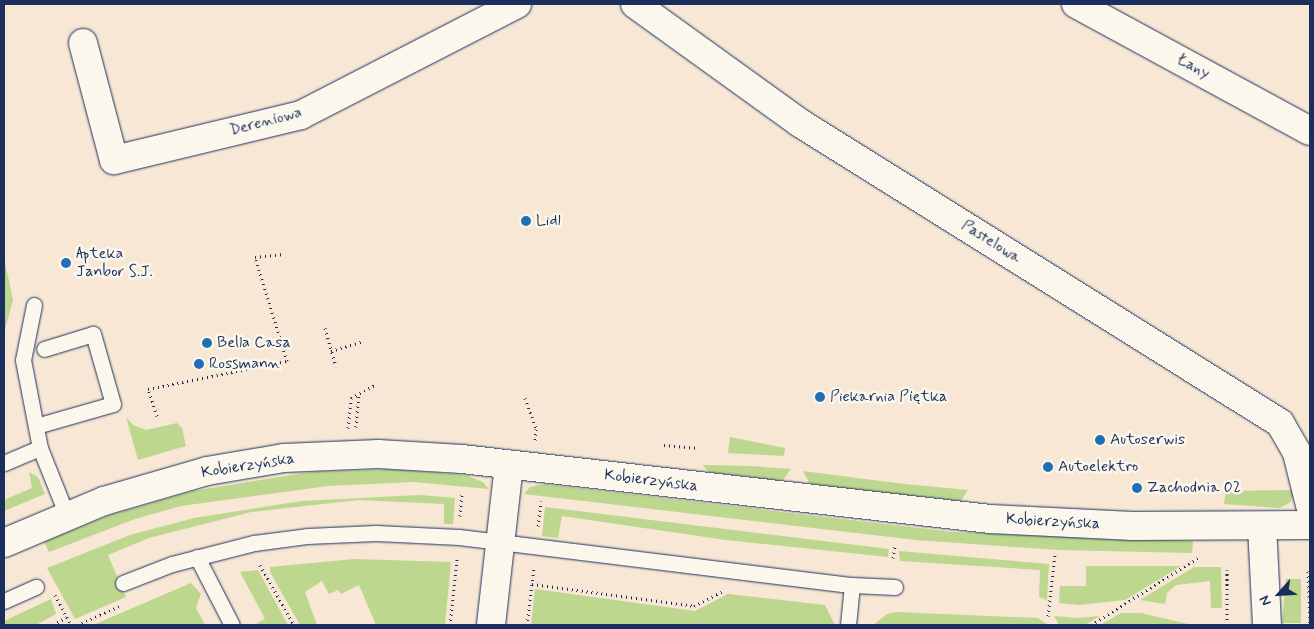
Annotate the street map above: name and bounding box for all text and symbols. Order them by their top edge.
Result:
street label: Łany [1173,50,1213,84]
street label: Dereniowa [228,103,304,141]
place label: Lidl [536,211,561,231]
marker: Lidl [520,215,532,227]
street label: Pastelowa [958,216,1024,268]
place label: Apteka Janbor S.J. [76,244,154,282]
marker: Apteka Janbor S.J. [60,257,72,269]
place label: Bella Casa [217,333,289,353]
marker: Bella Casa [201,337,213,349]
place label: Rossmann [209,354,280,374]
marker: Rossmann [193,358,205,370]
place label: Piekarnia Piętka [830,387,947,407]
marker: Piekarnia Piętka [814,391,826,403]
place label: Autoserwis [1110,430,1185,450]
marker: Autoserwis [1094,434,1106,446]
street label: Kobierzyńska [200,449,296,483]
place label: Autoelektro [1058,457,1138,477]
marker: Autoelektro [1042,461,1054,473]
street label: Kobierzyńska [603,466,699,496]
place label: Zachodnia 02 [1147,478,1241,498]
marker: Zachodnia 02 [1131,482,1143,494]
street label: Kobierzyńska [1005,510,1101,534]
north arrow [1254,569,1304,619]
text: N [1255,592,1276,609]

